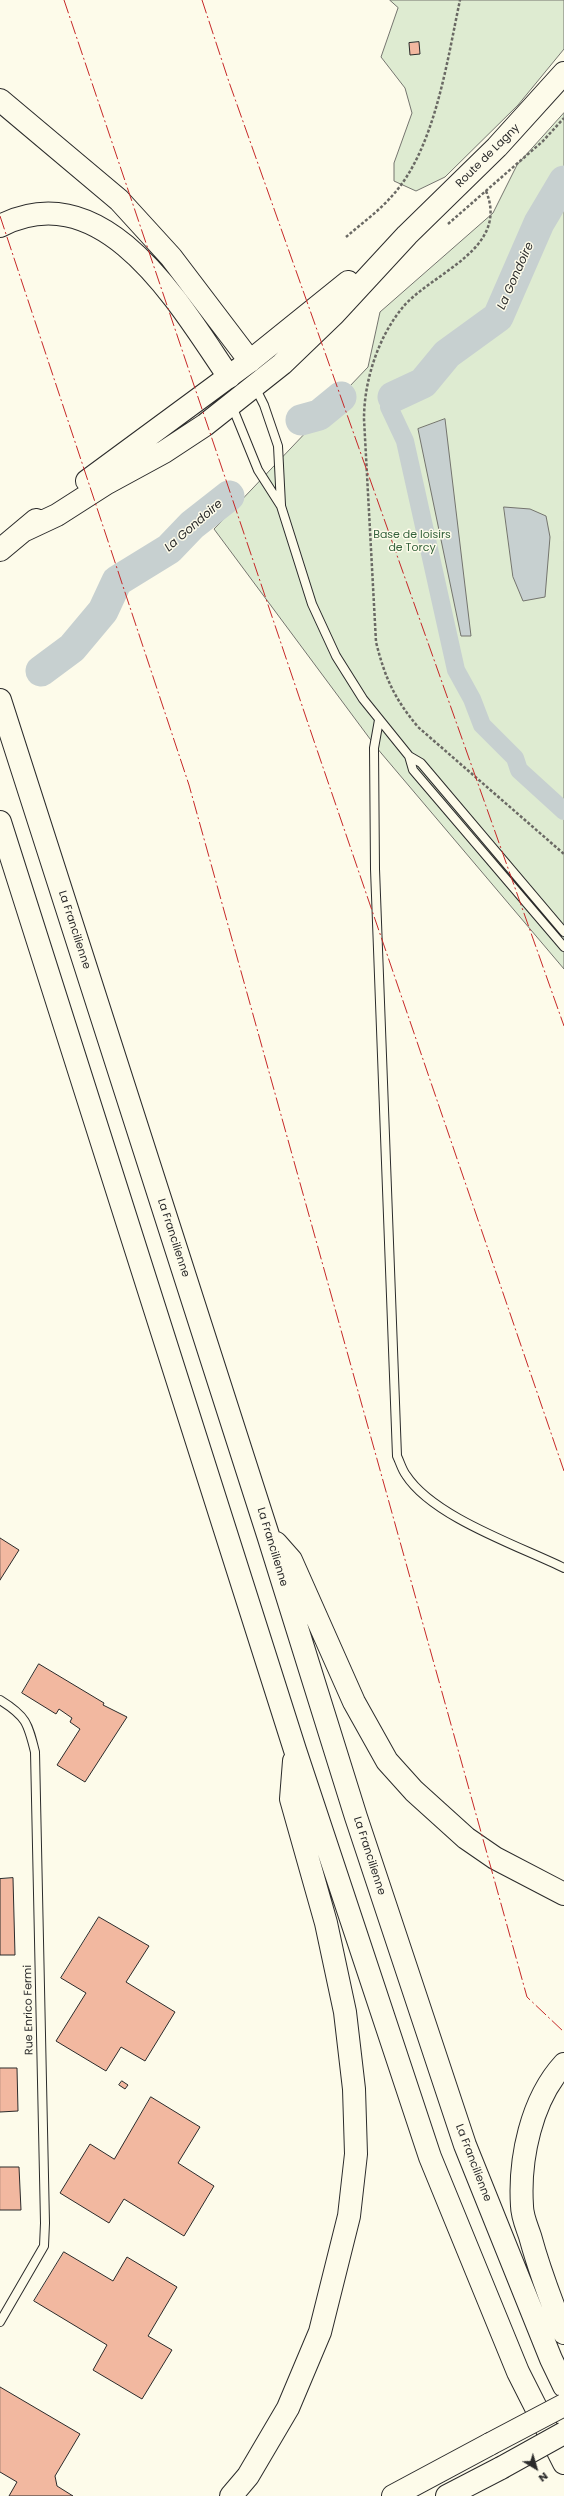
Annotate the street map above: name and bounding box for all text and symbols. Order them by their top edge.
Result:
street label: Route de Lagny [453,121,523,191]
water label: La Gondoire [495,240,537,312]
water label: La Gondoire [162,497,226,555]
park label: Base de loisirs de Torcy [373,528,451,554]
street label: La Francilienne [55,889,93,971]
street label: La Francilienne [154,1197,192,1279]
street label: La Francilienne [254,1506,290,1588]
street label: La Francilienne [350,1815,388,1897]
street label: Rue Enrico Fermi [22,1965,36,2055]
street label: La Francilienne [452,2122,494,2204]
north arrow [516,2448,556,2488]
text: N [535,2469,552,2486]

